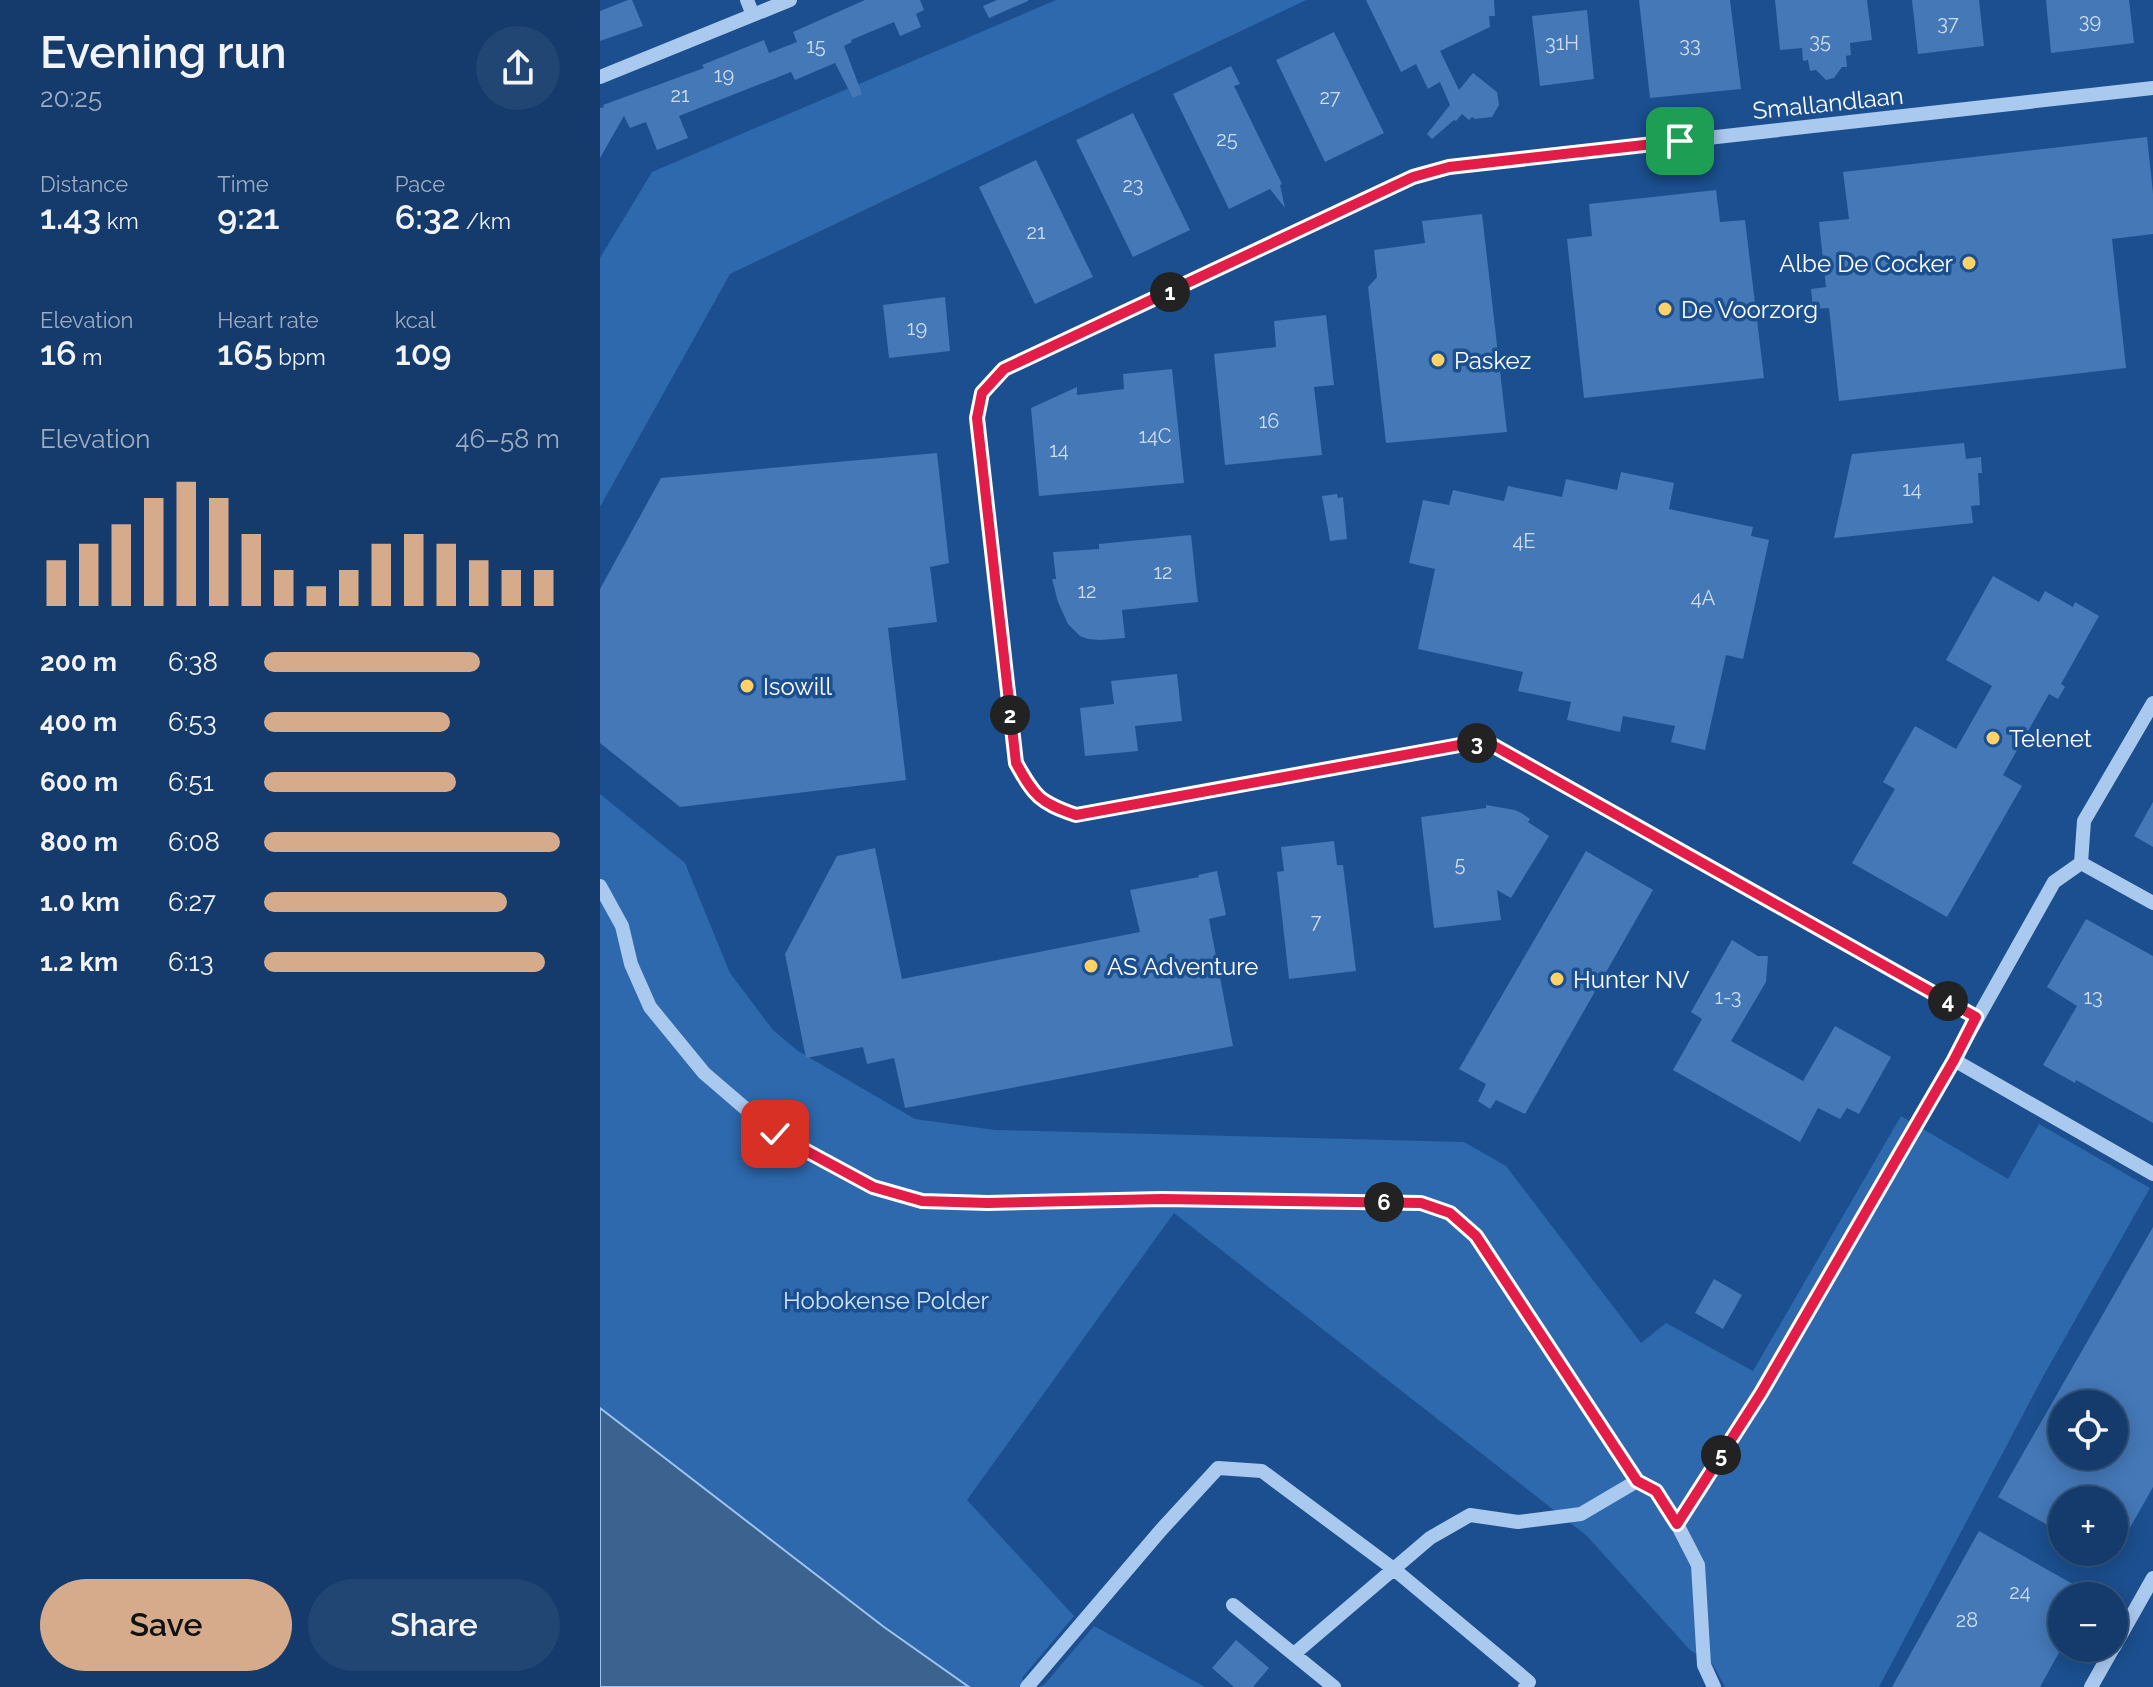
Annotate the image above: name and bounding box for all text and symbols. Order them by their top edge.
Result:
house number: 39 [2079,9,2101,33]
house number: 37 [1937,11,1959,35]
button: share [476,26,560,110]
text: Evening run [40,27,287,78]
house number: 35 [1809,29,1831,53]
house number: 31H [1545,31,1579,55]
house number: 33 [1679,33,1701,57]
house number: 15 [806,34,826,58]
house number: 19 [714,63,734,87]
street label: Smallandlaan [1751,81,1905,125]
text: 20:25 [40,83,102,113]
house number: 21 [671,83,690,107]
house number: 27 [1319,85,1341,109]
pin [1646,107,1714,175]
icon: arrive [1658,119,1702,163]
house number: 25 [1216,127,1238,151]
text: Distance [40,171,128,197]
text: Time [217,171,269,197]
text: Pace [395,171,445,197]
house number: 23 [1122,173,1144,197]
text: 1.43 [40,197,101,237]
text: 9:21 [217,197,280,237]
text: 6:32 [395,197,460,237]
text: km [101,208,139,234]
text: /km [460,208,511,234]
house number: 21 [1027,220,1046,244]
place label: Albe De Cocker [1779,249,1954,278]
marker: Albe De Cocker [1960,254,1978,272]
pin: 1 [1150,272,1190,312]
text: 1 [1165,279,1175,305]
place label: De Voorzorg [1681,295,1818,324]
marker: De Voorzorg [1656,300,1674,318]
text: Elevation [40,307,133,333]
text: Heart rate [217,307,319,333]
text: kcal [395,307,436,333]
house number: 19 [907,316,927,340]
text: 16 [40,333,77,373]
text: 165 [217,333,273,373]
text: 109 [395,333,452,373]
text: m [77,344,102,370]
text: bpm [273,344,326,370]
place label: Paskez [1454,346,1531,375]
marker: Paskez [1429,351,1447,369]
house number: 16 [1259,409,1279,433]
text: Elevation [40,424,150,454]
text: 46–58 m [455,424,560,454]
house number: 14C [1138,424,1172,448]
house number: 14 [1049,438,1069,462]
house number: 14 [1902,477,1922,501]
house number: 4E [1512,529,1536,553]
house number: 12 [1154,560,1172,584]
house number: 12 [1078,579,1096,603]
house number: 4A [1691,586,1716,610]
text: 200 m [40,647,117,677]
text: 6:38 [168,647,218,677]
place label: Isowill [763,672,833,701]
marker: Isowill [738,677,756,695]
pin: 2 [990,695,1030,735]
text: 2 [1004,702,1016,728]
text: 400 m [40,707,117,737]
text: 6:53 [168,707,217,737]
pin: 3 [1457,723,1497,763]
place label: Telenet [2009,724,2092,753]
marker: Telenet [1984,729,2002,747]
text: 3 [1471,730,1483,756]
text: 600 m [40,767,118,797]
text: 6:51 [168,767,214,797]
text: 800 m [40,827,118,857]
text: 6:08 [168,827,220,857]
house number: 5 [1455,852,1466,876]
text: 1.0 km [40,887,120,917]
text: 6:27 [168,887,216,917]
house number: 7 [1311,909,1322,933]
text: 1.2 km [40,947,118,977]
text: 6:13 [168,947,214,977]
place label: AS Adventure [1107,952,1258,981]
marker: AS Adventure [1082,957,1100,975]
place label: Hunter NV [1573,965,1690,994]
marker: Hunter NV [1548,970,1566,988]
pin: 4 [1928,981,1968,1021]
house number: 1-3 [1715,985,1741,1009]
house number: 13 [2083,985,2103,1009]
text: 4 [1942,988,1954,1014]
pin [741,1100,809,1168]
icon: check [753,1112,797,1156]
pin: 6 [1364,1182,1404,1222]
text: 6 [1377,1189,1391,1215]
park label: Hobokense Polder [783,1286,989,1315]
map controls [2048,1390,2128,1662]
button: locate [2048,1390,2128,1470]
pin: 5 [1701,1435,1741,1475]
text: 5 [1715,1442,1727,1468]
button: + [2048,1486,2128,1566]
button: Save [40,1579,292,1671]
button: Share [308,1579,560,1671]
house number: 24 [2009,1580,2031,1604]
button: − [2048,1582,2128,1662]
house number: 28 [1956,1608,1978,1632]

